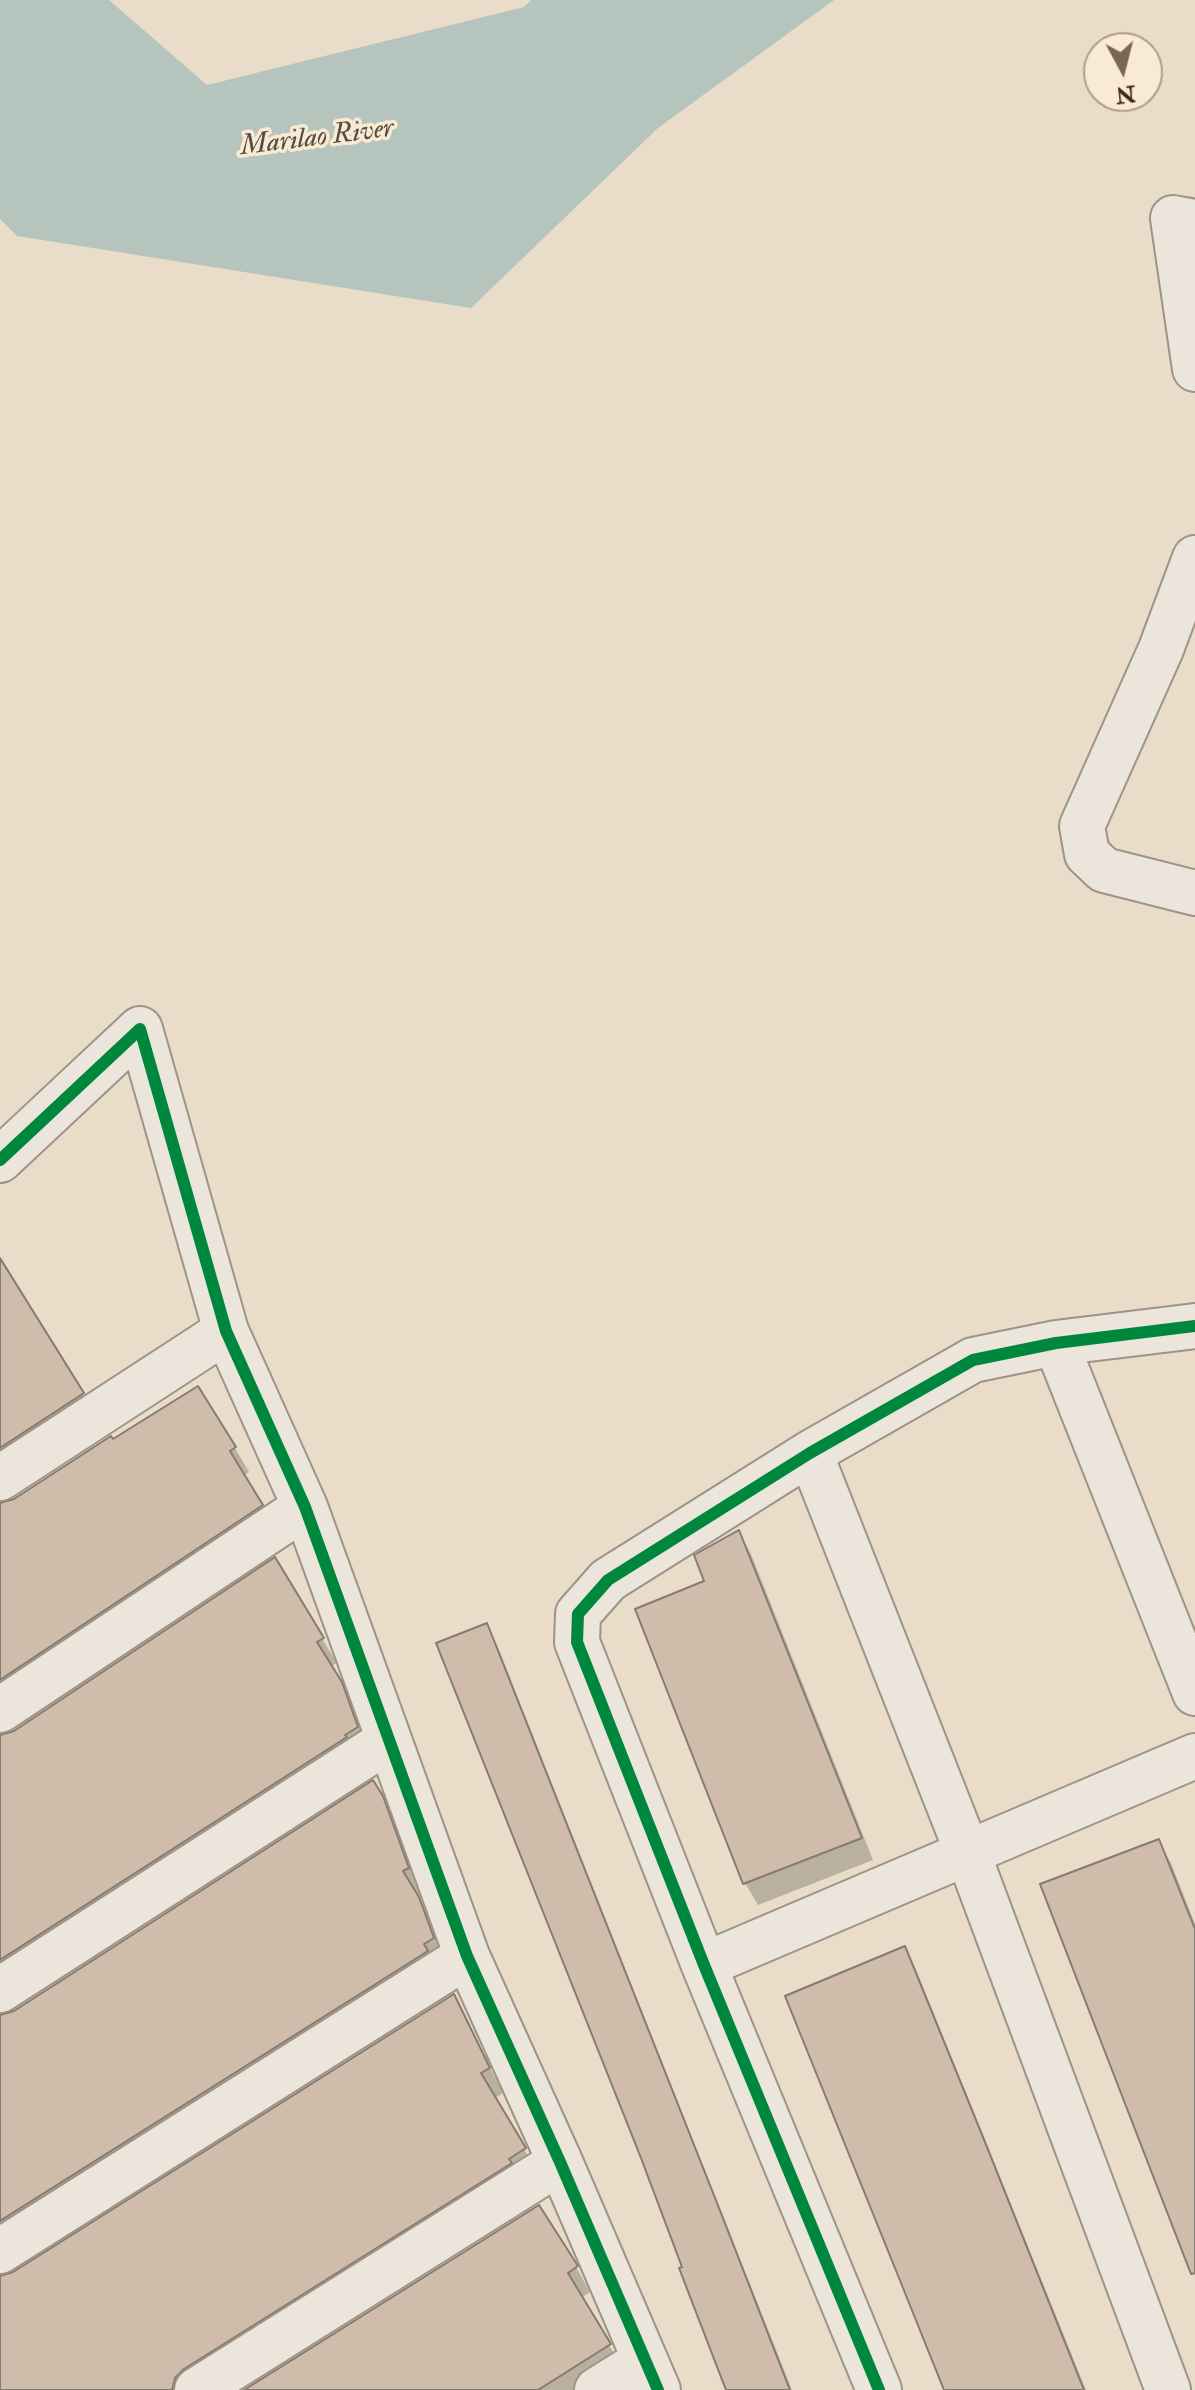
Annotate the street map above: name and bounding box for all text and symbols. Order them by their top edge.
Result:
north arrow [1083,32,1163,112]
text: N [1114,79,1137,109]
water label: Marilao River [238,113,396,165]

